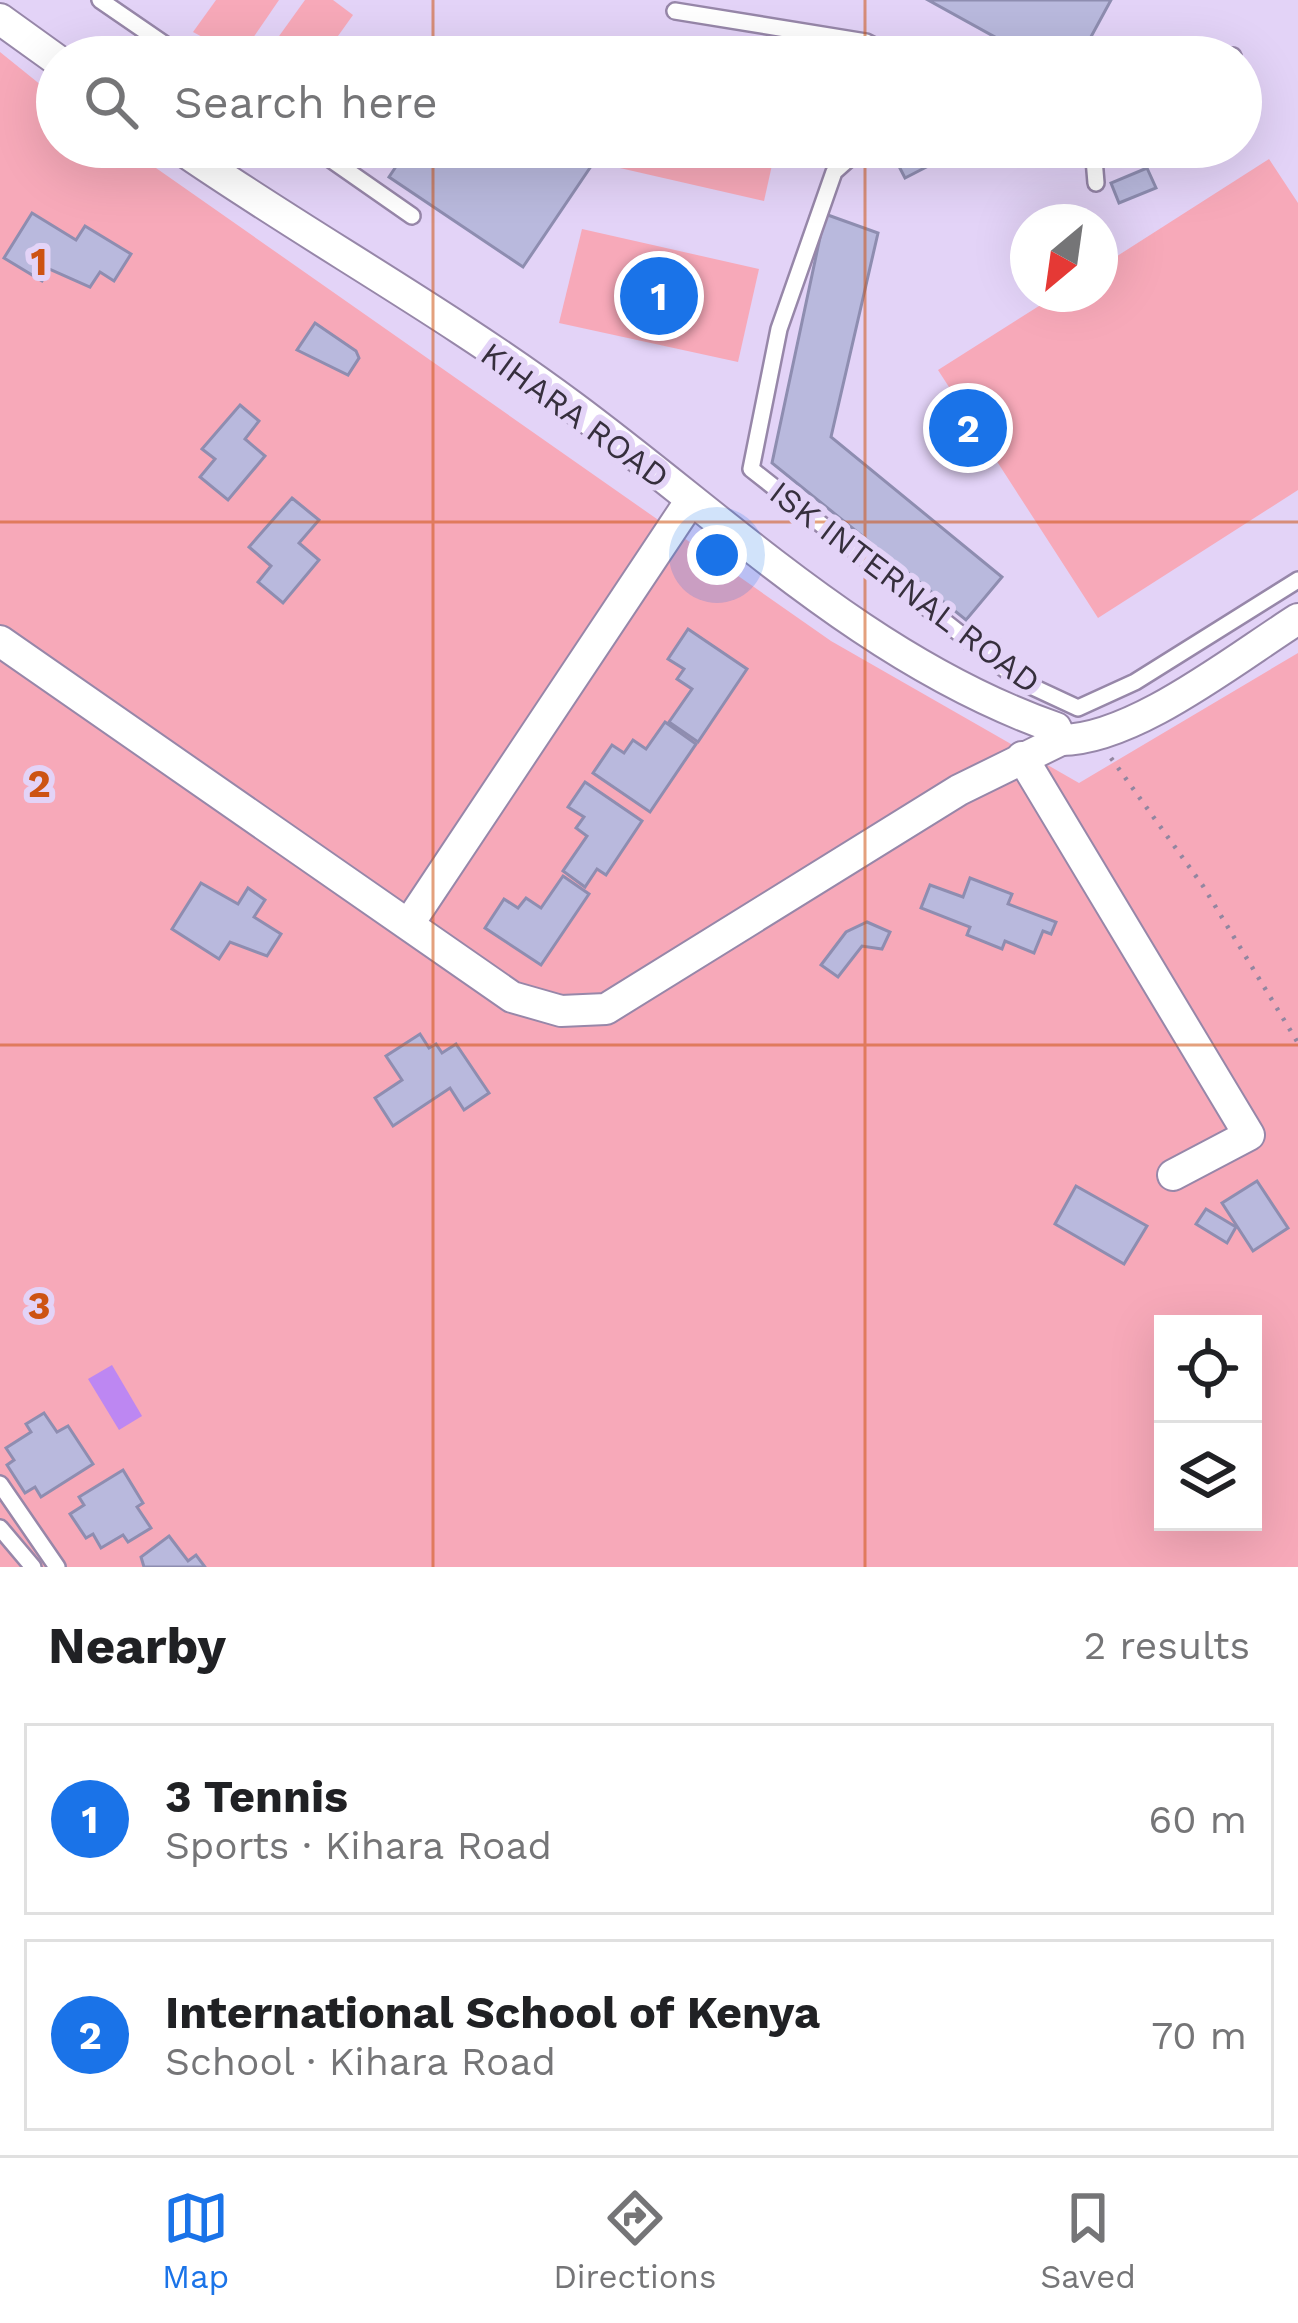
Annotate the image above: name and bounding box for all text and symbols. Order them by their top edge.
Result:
search box [36,36,1262,168]
icon: search [78,69,144,135]
text: Search here [174,76,438,129]
north arrow [1010,204,1118,312]
text: 1 [31,239,47,284]
pin: 1 [620,251,698,341]
street label: KIHARA ROAD [474,334,676,496]
pin: 2 [929,383,1007,473]
street label: ISK INTERNAL ROAD [762,473,1048,701]
your location [687,525,747,585]
text: 2 [27,761,51,806]
text: 3 [27,1283,51,1328]
map controls [1154,1315,1262,1531]
button: locate [1154,1315,1262,1423]
button: layers [1154,1423,1262,1531]
text: Nearby [48,1616,226,1675]
text: 2 results [1084,1623,1250,1668]
text: 3 Tennis [165,1770,348,1823]
text: 1 [82,1797,98,1842]
text: 60 m [1149,1797,1247,1842]
text: Sports · Kihara Road [165,1823,552,1868]
text: International School of Kenya [165,1986,820,2039]
text: 2 [78,2013,102,2058]
text: 70 m [1151,2013,1247,2058]
text: School · Kihara Road [165,2039,556,2084]
tab: Map [162,2185,229,2296]
tab: Directions [553,2185,716,2296]
tab: Saved [1040,2185,1136,2296]

